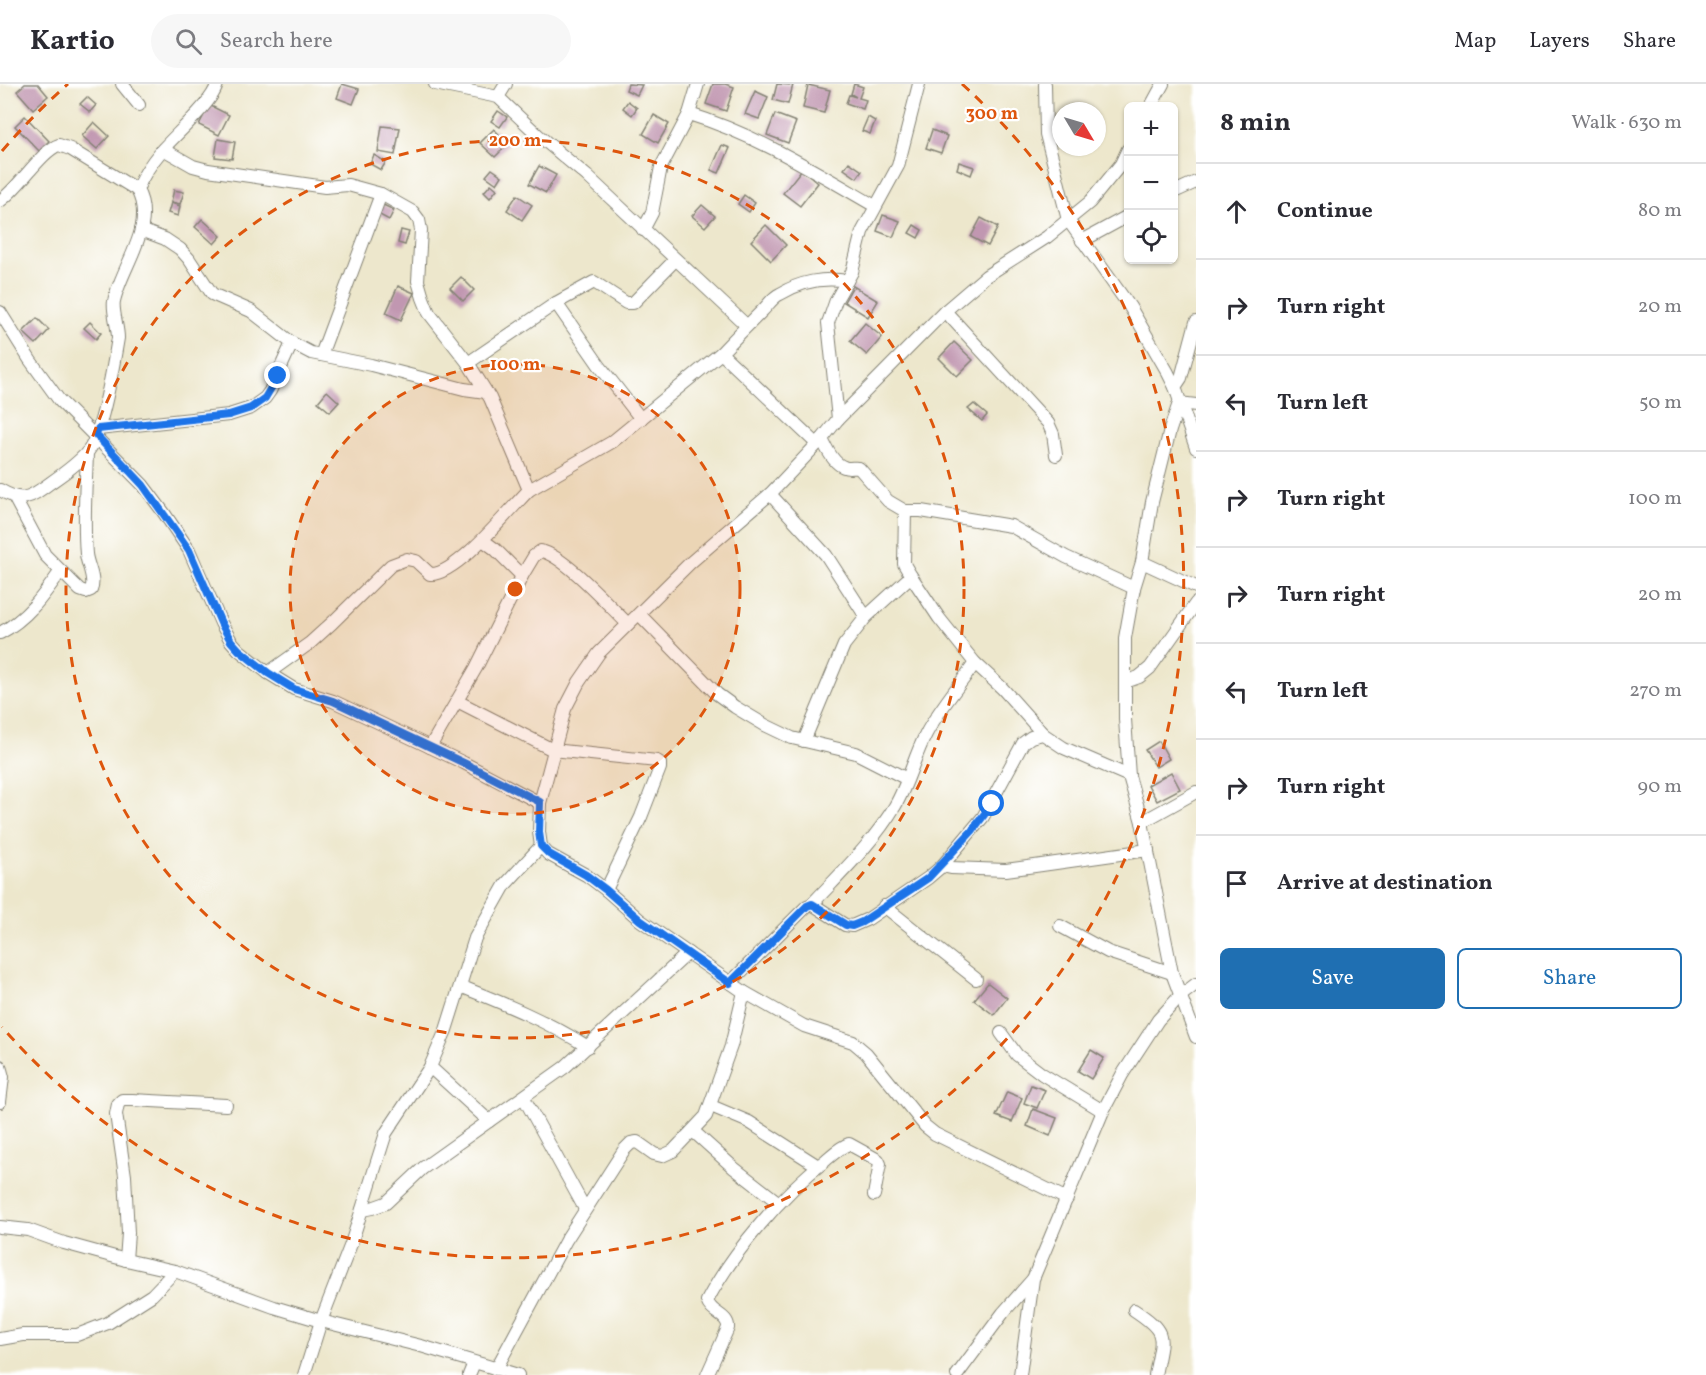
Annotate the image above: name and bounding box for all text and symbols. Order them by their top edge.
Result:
search box [151,14,571,68]
text: Kartio [30,22,115,61]
icon: search [172,25,205,58]
text: Search here [220,26,333,57]
text: Map [1454,27,1496,56]
text: Layers [1529,27,1590,56]
text: Share [1623,27,1676,56]
text: 300 m [966,102,1018,127]
north arrow [1052,102,1106,156]
map controls [1124,102,1178,264]
button: + [1124,102,1178,156]
text: 8 min [1220,105,1291,141]
text: Walk · 630 m [1571,109,1682,137]
text: 200 m [489,129,541,154]
button: − [1124,156,1178,210]
icon: ahead [1220,195,1253,228]
text: Continue [1277,196,1373,227]
text: 80 m [1638,197,1682,225]
button: locate [1124,210,1178,264]
icon: right [1220,291,1253,324]
text: Turn right [1277,292,1385,323]
text: 20 m [1638,293,1682,321]
text: 100 m [490,353,540,378]
route end [264,362,290,388]
icon: left [1220,387,1253,420]
text: Turn left [1277,388,1368,419]
text: 50 m [1639,389,1682,417]
icon: right [1220,483,1253,516]
text: Turn right [1277,484,1385,515]
text: 100 m [1628,485,1682,513]
centre of rings [505,579,525,599]
icon: right [1220,579,1253,612]
text: Turn right [1277,580,1385,611]
text: 20 m [1638,581,1682,609]
icon: left [1220,675,1253,708]
text: Turn left [1277,676,1368,707]
text: 270 m [1629,677,1682,705]
icon: right [1220,771,1253,804]
text: Turn right [1277,772,1385,803]
text: 90 m [1638,773,1682,801]
route start [978,790,1004,816]
icon: arrive [1220,867,1253,900]
text: Arrive at destination [1277,868,1493,899]
button: Save [1220,948,1445,1009]
button: Share [1457,948,1682,1009]

